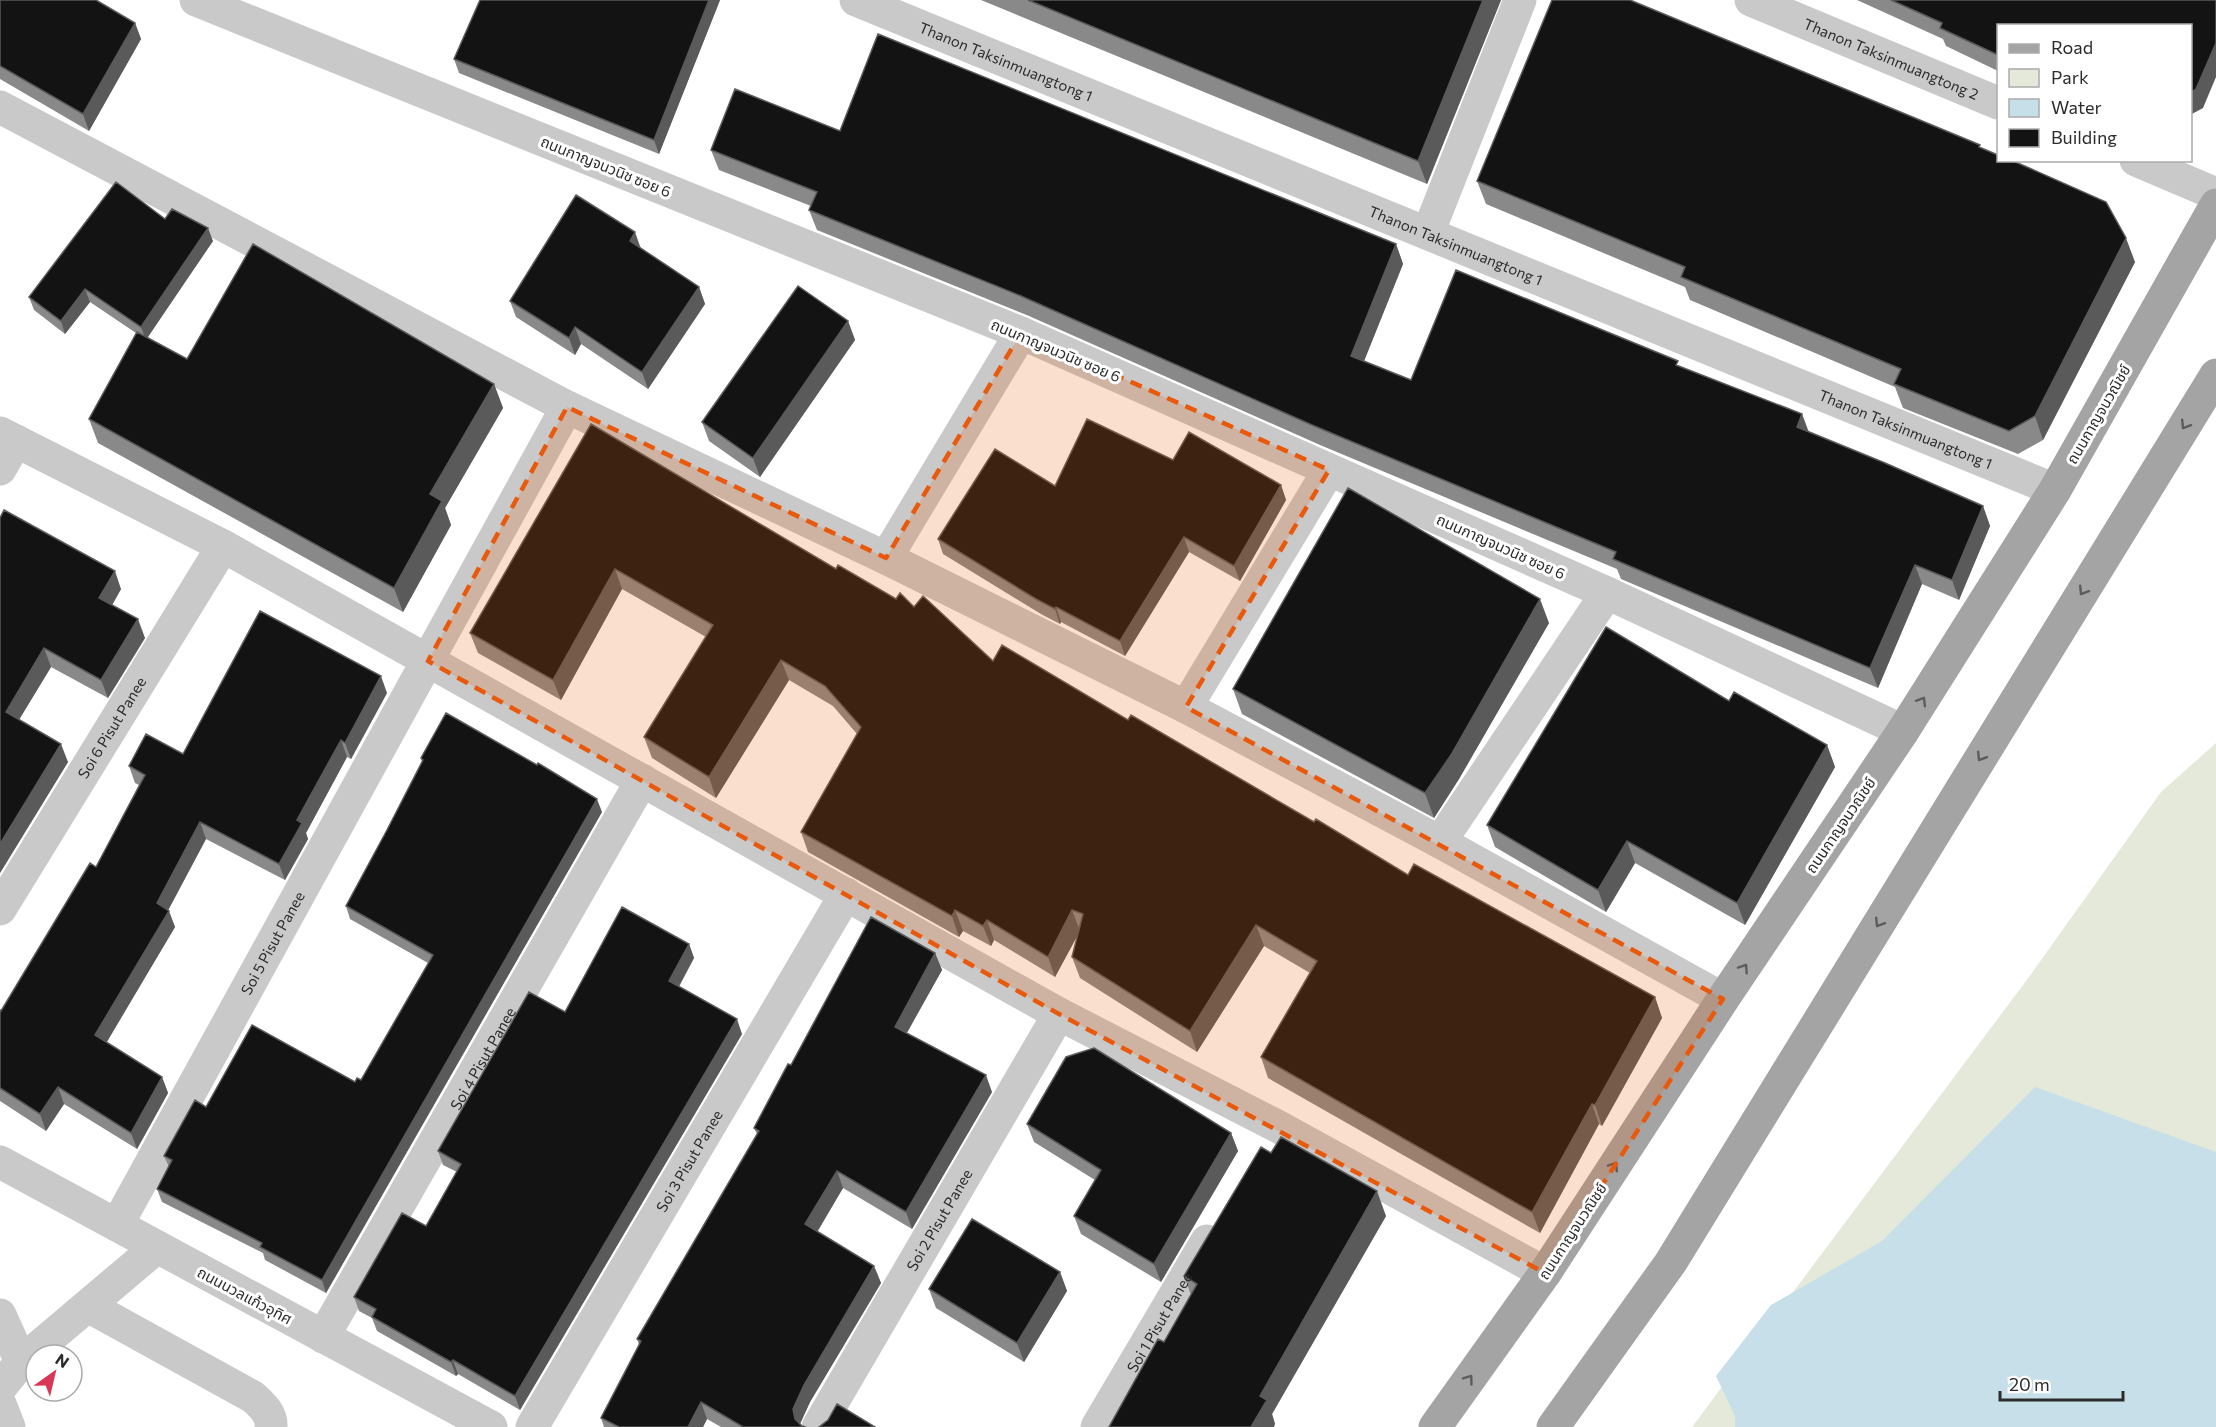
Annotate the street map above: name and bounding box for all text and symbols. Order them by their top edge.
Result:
street label: Thanon Taksinmuangtong 2 [1801,14,1981,103]
street label: Thanon Taksinmuangtong 1 [916,18,1095,105]
legend [1997,24,2192,162]
text: Road [2051,36,2093,58]
text: Park [2051,66,2089,88]
text: Water [2051,96,2102,118]
text: Building [2051,126,2117,148]
street label: ถนนกาญจนวนิช ซอย 6 [538,132,674,200]
street label: Thanon Taksinmuangtong 1 [1366,202,1545,289]
street label: ถนนกาญจนวนิช ซอย 6 [989,315,1123,385]
street label: ถนนกาญจนวณิชย์ [2062,361,2134,467]
street label: Thanon Taksinmuangtong 1 [1816,385,1995,472]
one-way arrow [2181,419,2193,429]
street label: ถนนกาญจนวนิช ซอย 6 [1434,510,1568,582]
one-way arrow [2079,585,2091,595]
street label: Soi 6 Pisut Panee [74,673,150,782]
one-way arrow [1914,697,1926,707]
one-way arrow [1977,751,1989,761]
street label: ถนนกาญจนวณิชย์ [1801,774,1879,876]
street label: Soi 5 Pisut Panee [237,888,308,998]
one-way arrow [1875,917,1887,927]
one-way arrow [1737,963,1748,974]
street label: Soi 4 Pisut Panee [446,1004,519,1113]
street label: Soi 3 Pisut Panee [652,1106,726,1215]
one-way arrow [1607,1162,1619,1172]
street label: Soi 2 Pisut Panee [902,1165,976,1274]
street label: ถนนกาญจนวณิชย์ [1534,1179,1610,1283]
street label: ถนนนวลแก้วอุทิศ [194,1262,295,1328]
street label: Soi 1 Pisut Panee [1123,1269,1196,1375]
north arrow [24,1343,84,1403]
text: N [52,1349,73,1371]
scale bar [2000,1364,2123,1402]
text: 20 m [2009,1373,2050,1395]
one-way arrow [1461,1374,1472,1385]

